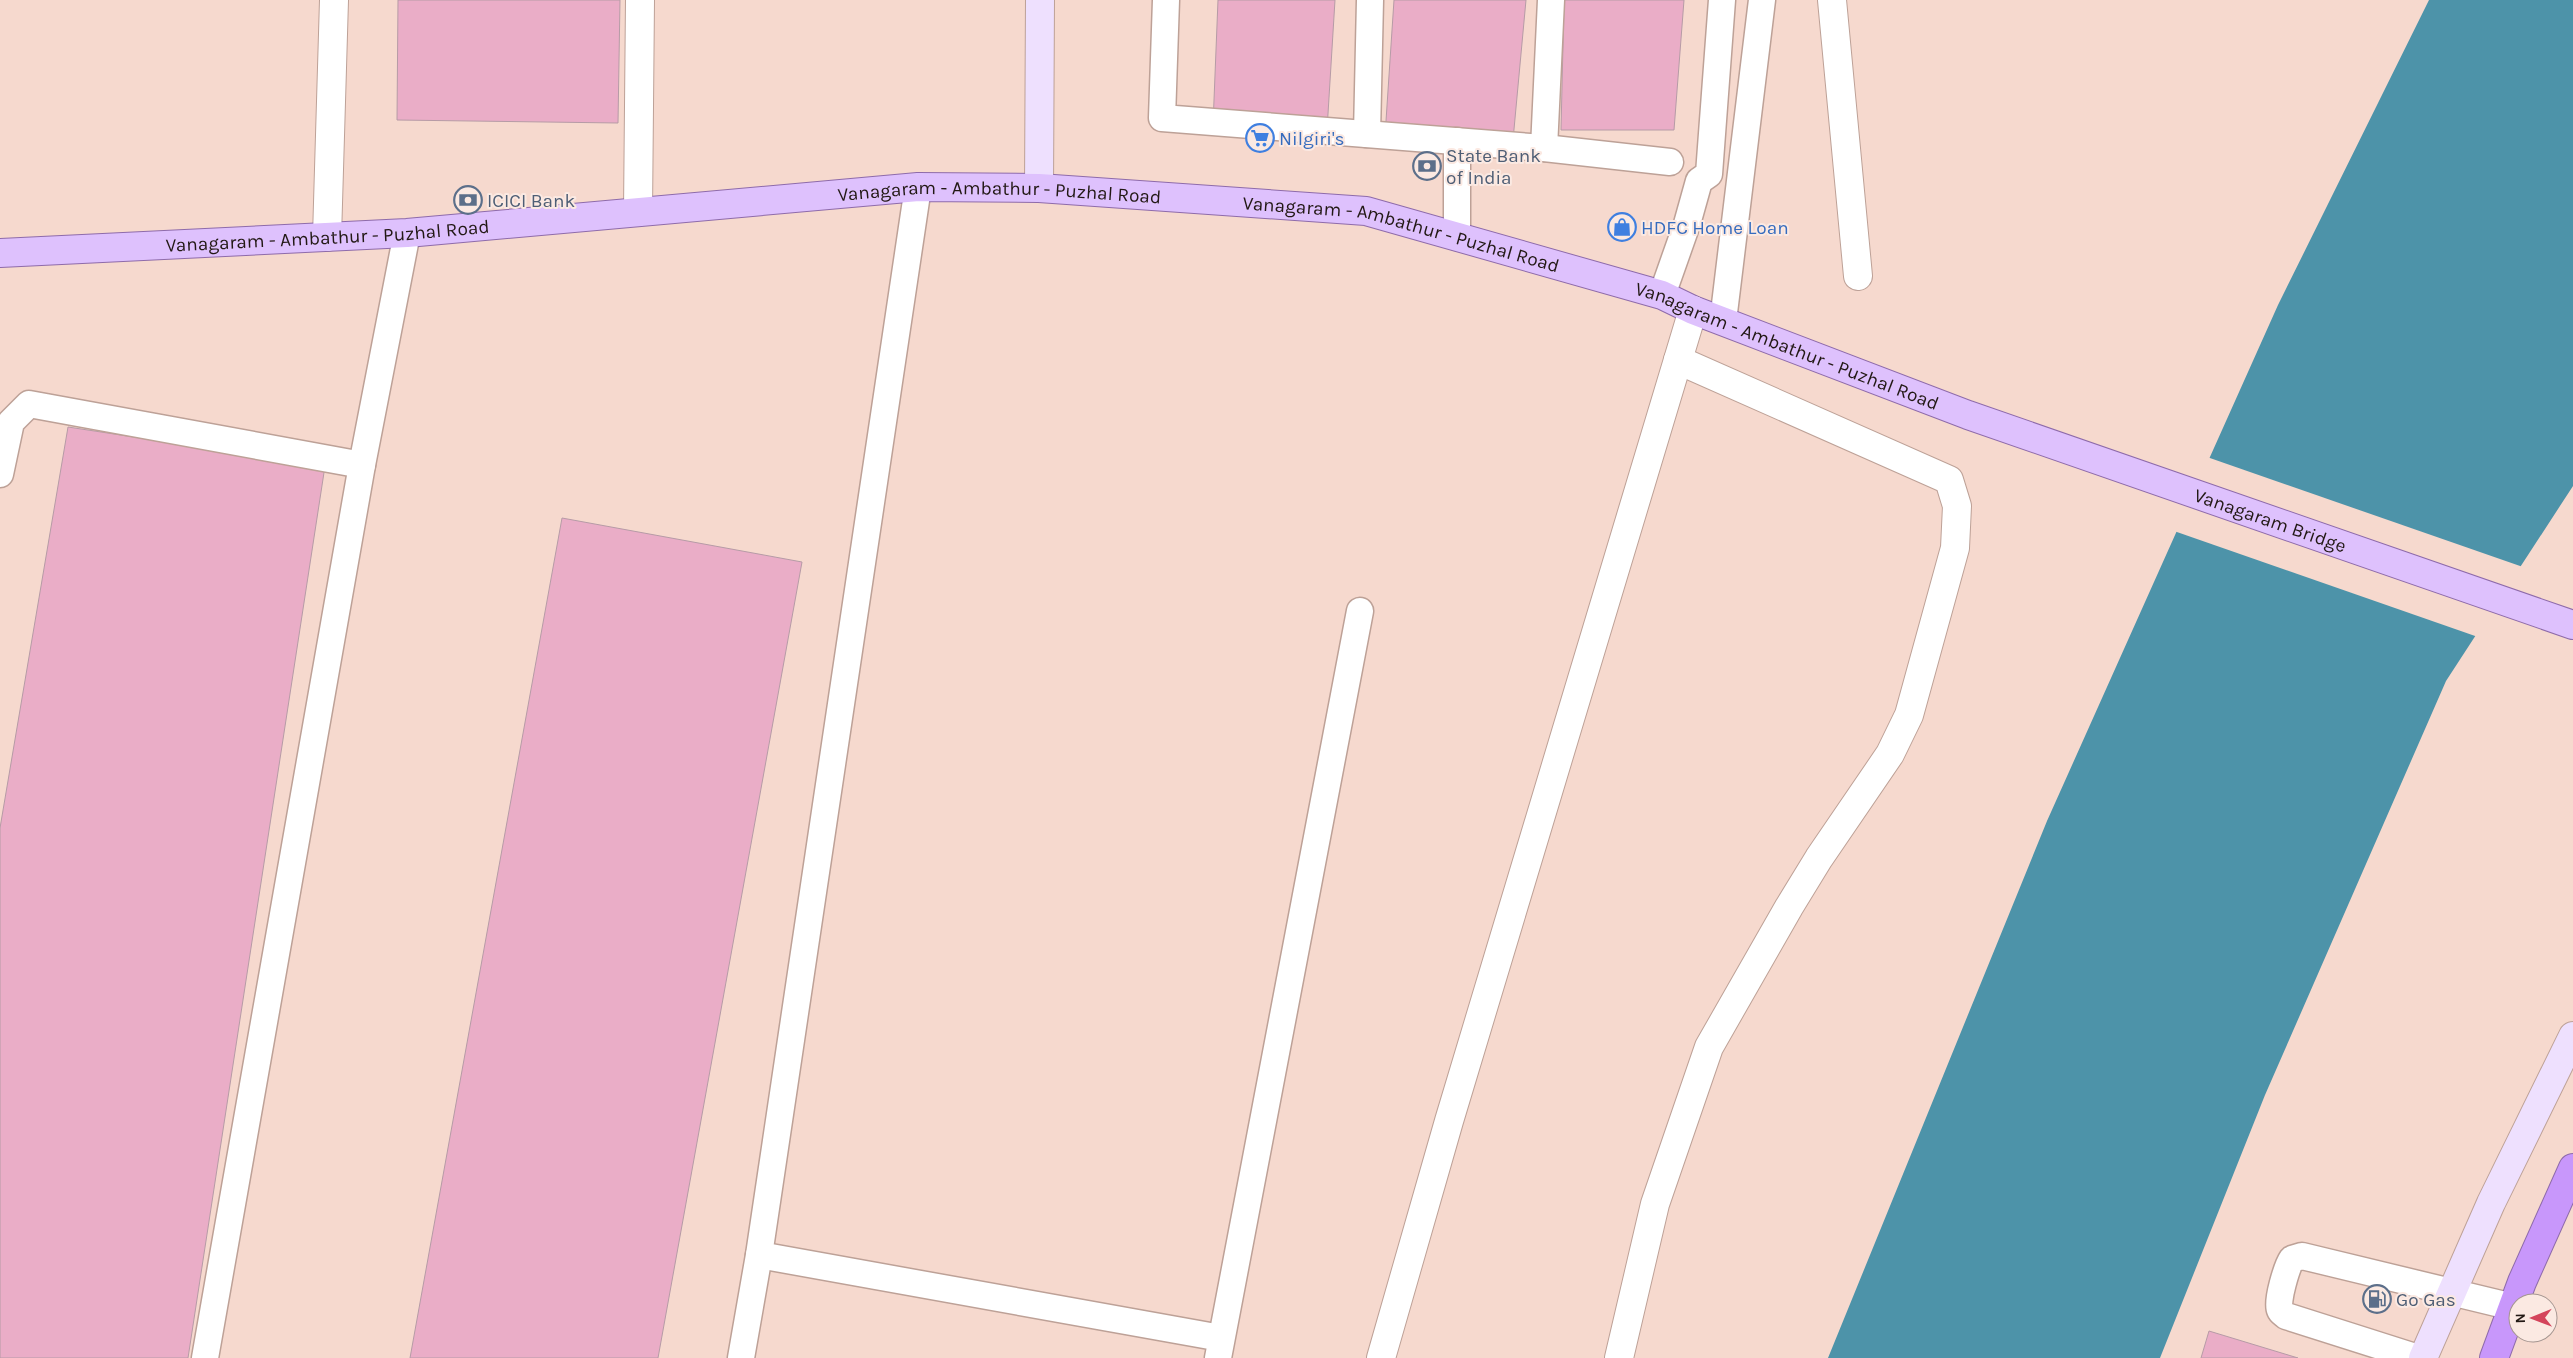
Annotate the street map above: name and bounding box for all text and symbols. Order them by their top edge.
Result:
supermarket icon: Nilgiri's [1245,123,1275,153]
place label: Nilgiri's [1279,128,1344,150]
place label: State Bank of India [1446,145,1541,189]
bank icon: State Bank of India [1412,151,1442,181]
street label: Vanagaram - Ambathur - Puzhal Road [837,177,1162,209]
bank icon: ICICI Bank [453,185,483,215]
place label: ICICI Bank [487,190,576,212]
street label: Vanagaram - Ambathur - Puzhal Road [1242,192,1562,277]
shop icon: HDFC Home Loan [1607,212,1637,242]
street label: Vanagaram - Ambathur - Puzhal Road [165,216,490,257]
place label: HDFC Home Loan [1641,217,1789,239]
street label: Vanagaram - Ambathur - Puzhal Road [1633,278,1942,415]
street label: Vanagaram Bridge [2191,484,2349,557]
fuel station icon: Go Gas [2362,1284,2392,1314]
place label: Go Gas [2396,1289,2456,1311]
north arrow [2508,1293,2558,1343]
text: N [2512,1313,2529,1323]

